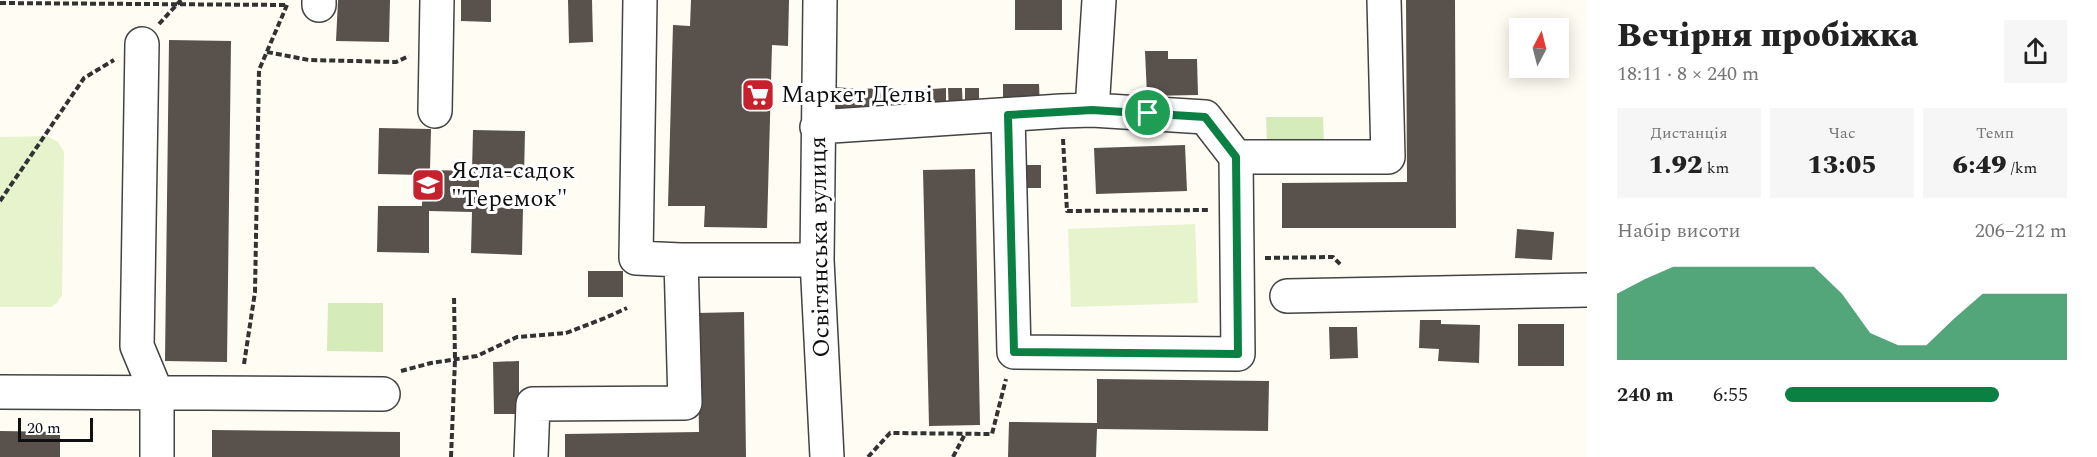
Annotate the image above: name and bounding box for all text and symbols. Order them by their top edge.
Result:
text: Вечірня пробіжка [1617,11,1918,61]
north arrow [1509,18,1569,78]
map controls [1509,18,1569,78]
button: share [2004,20,2067,83]
text: 18:11 · 8 × 240 m [1617,59,1759,89]
supermarket icon: Маркет Делві [740,77,776,113]
place label: Маркет Делві [781,77,933,113]
pin [1122,87,1173,138]
icon: arrive [1131,96,1164,129]
text: Дистанція [1651,121,1728,145]
text: Час [1828,121,1856,145]
text: Темп [1976,121,2014,145]
street label: Освітянська вулиця [800,136,840,358]
text: 1.92 [1649,145,1703,185]
text: 13:05 [1807,145,1877,185]
text: 6:49 [1953,145,2007,185]
place label: Ясла-садок "Теремок" [451,153,575,217]
text: km [1703,156,1729,180]
text: /km [2007,156,2037,180]
school or university icon: Ясла-садок "Теремок" [410,167,446,203]
text: Набір висоти [1617,216,1741,246]
text: 206–212 m [1975,216,2067,246]
text: 240 m [1617,380,1674,410]
text: 6:55 [1713,380,1748,410]
scale bar [18,415,93,442]
text: 20 m [27,416,61,440]

